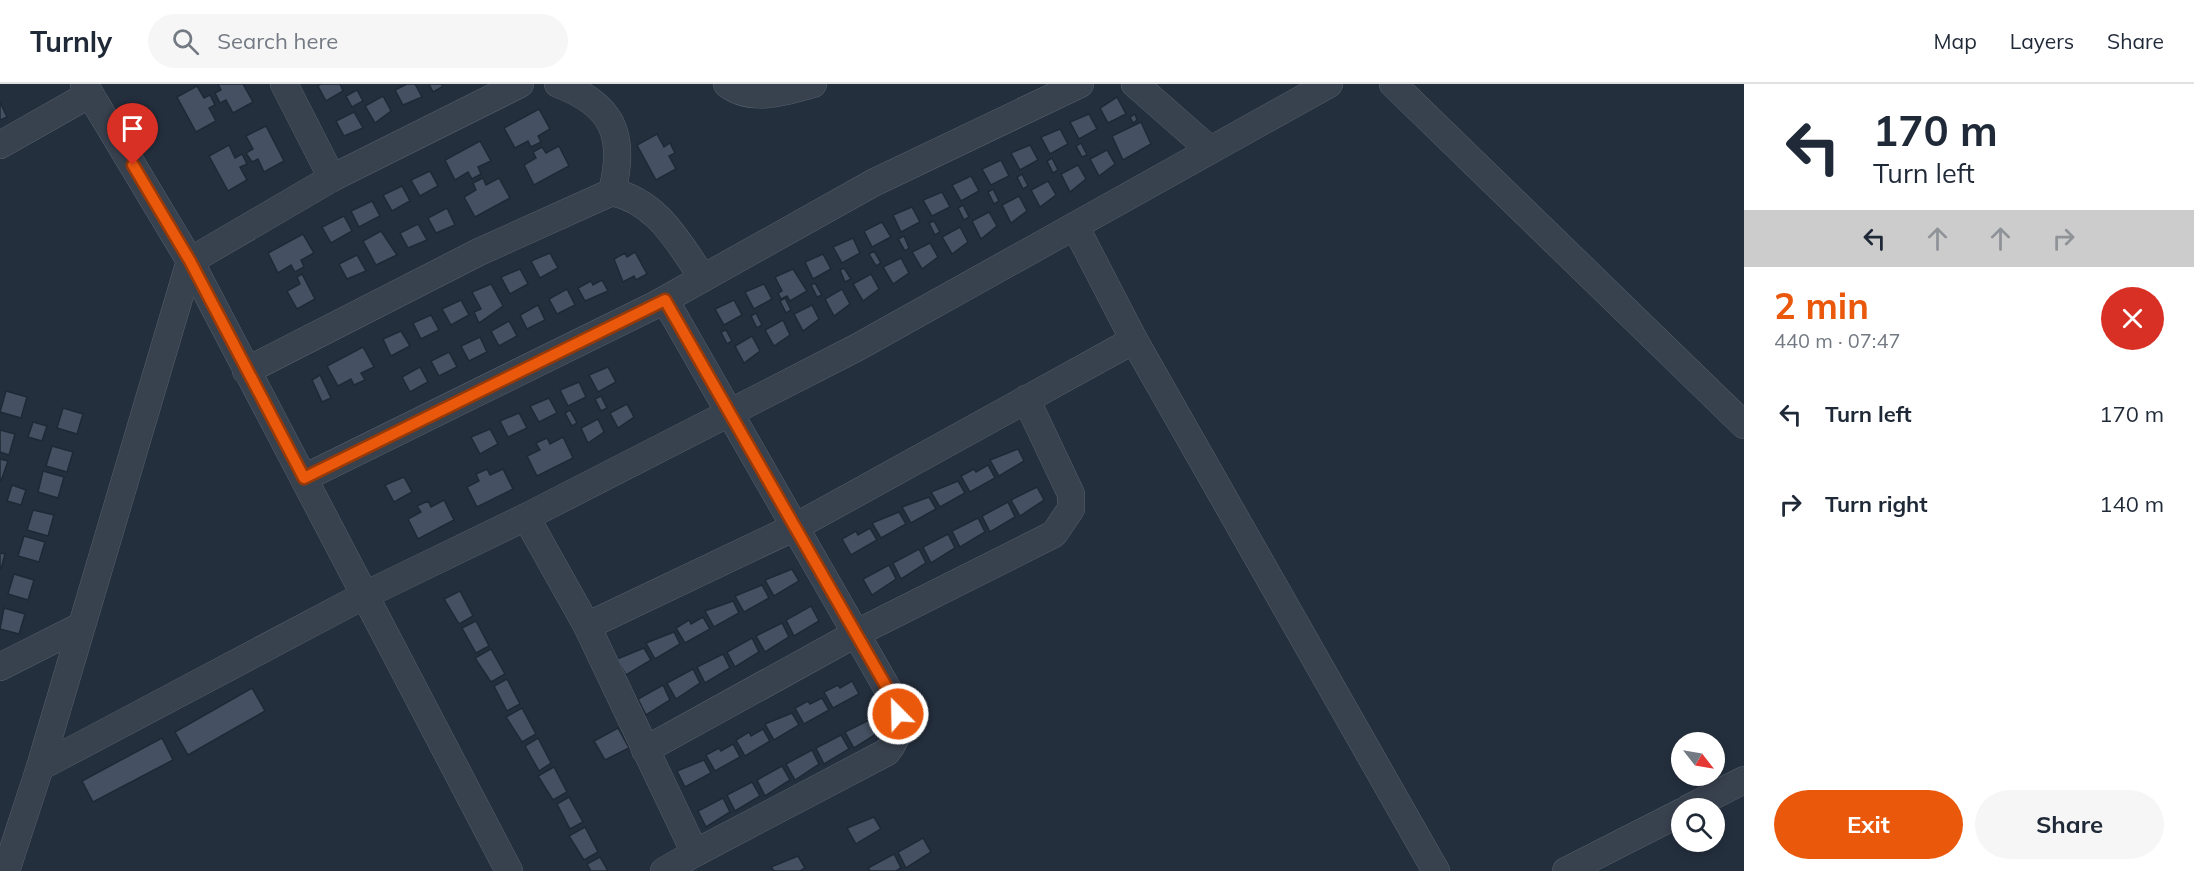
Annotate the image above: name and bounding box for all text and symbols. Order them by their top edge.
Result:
search box [148,14,568,68]
text: Turnly [30,24,112,59]
icon: search [169,25,202,58]
text: Search here [217,27,338,55]
text: Map [1934,28,1977,54]
text: Layers [2010,28,2074,54]
text: Share [2107,28,2164,54]
pin [107,103,158,165]
text: 170 m [1873,104,1998,157]
icon: left [1774,108,1852,186]
icon: arrive [116,112,149,145]
text: Turn left [1873,156,1975,190]
icon: left [1858,222,1891,255]
icon: ahead [1921,222,1954,255]
icon: ahead [1984,222,2017,255]
icon: right [2047,222,2080,255]
text: 2 min [1774,283,1869,328]
button: close [2101,287,2164,350]
text: 440 m · 07:47 [1774,328,1900,353]
icon: left [1774,398,1807,431]
text: Turn left [1825,400,1912,428]
text: 170 m [2099,400,2164,428]
icon: right [1774,488,1807,521]
text: Turn right [1825,490,1928,518]
text: 140 m [2099,490,2164,518]
position arrow [866,682,930,746]
north arrow [1671,732,1725,786]
map controls [1671,732,1725,852]
button: Exit [1774,790,1963,859]
button: Share [1975,790,2164,859]
button: search [1671,798,1725,852]

